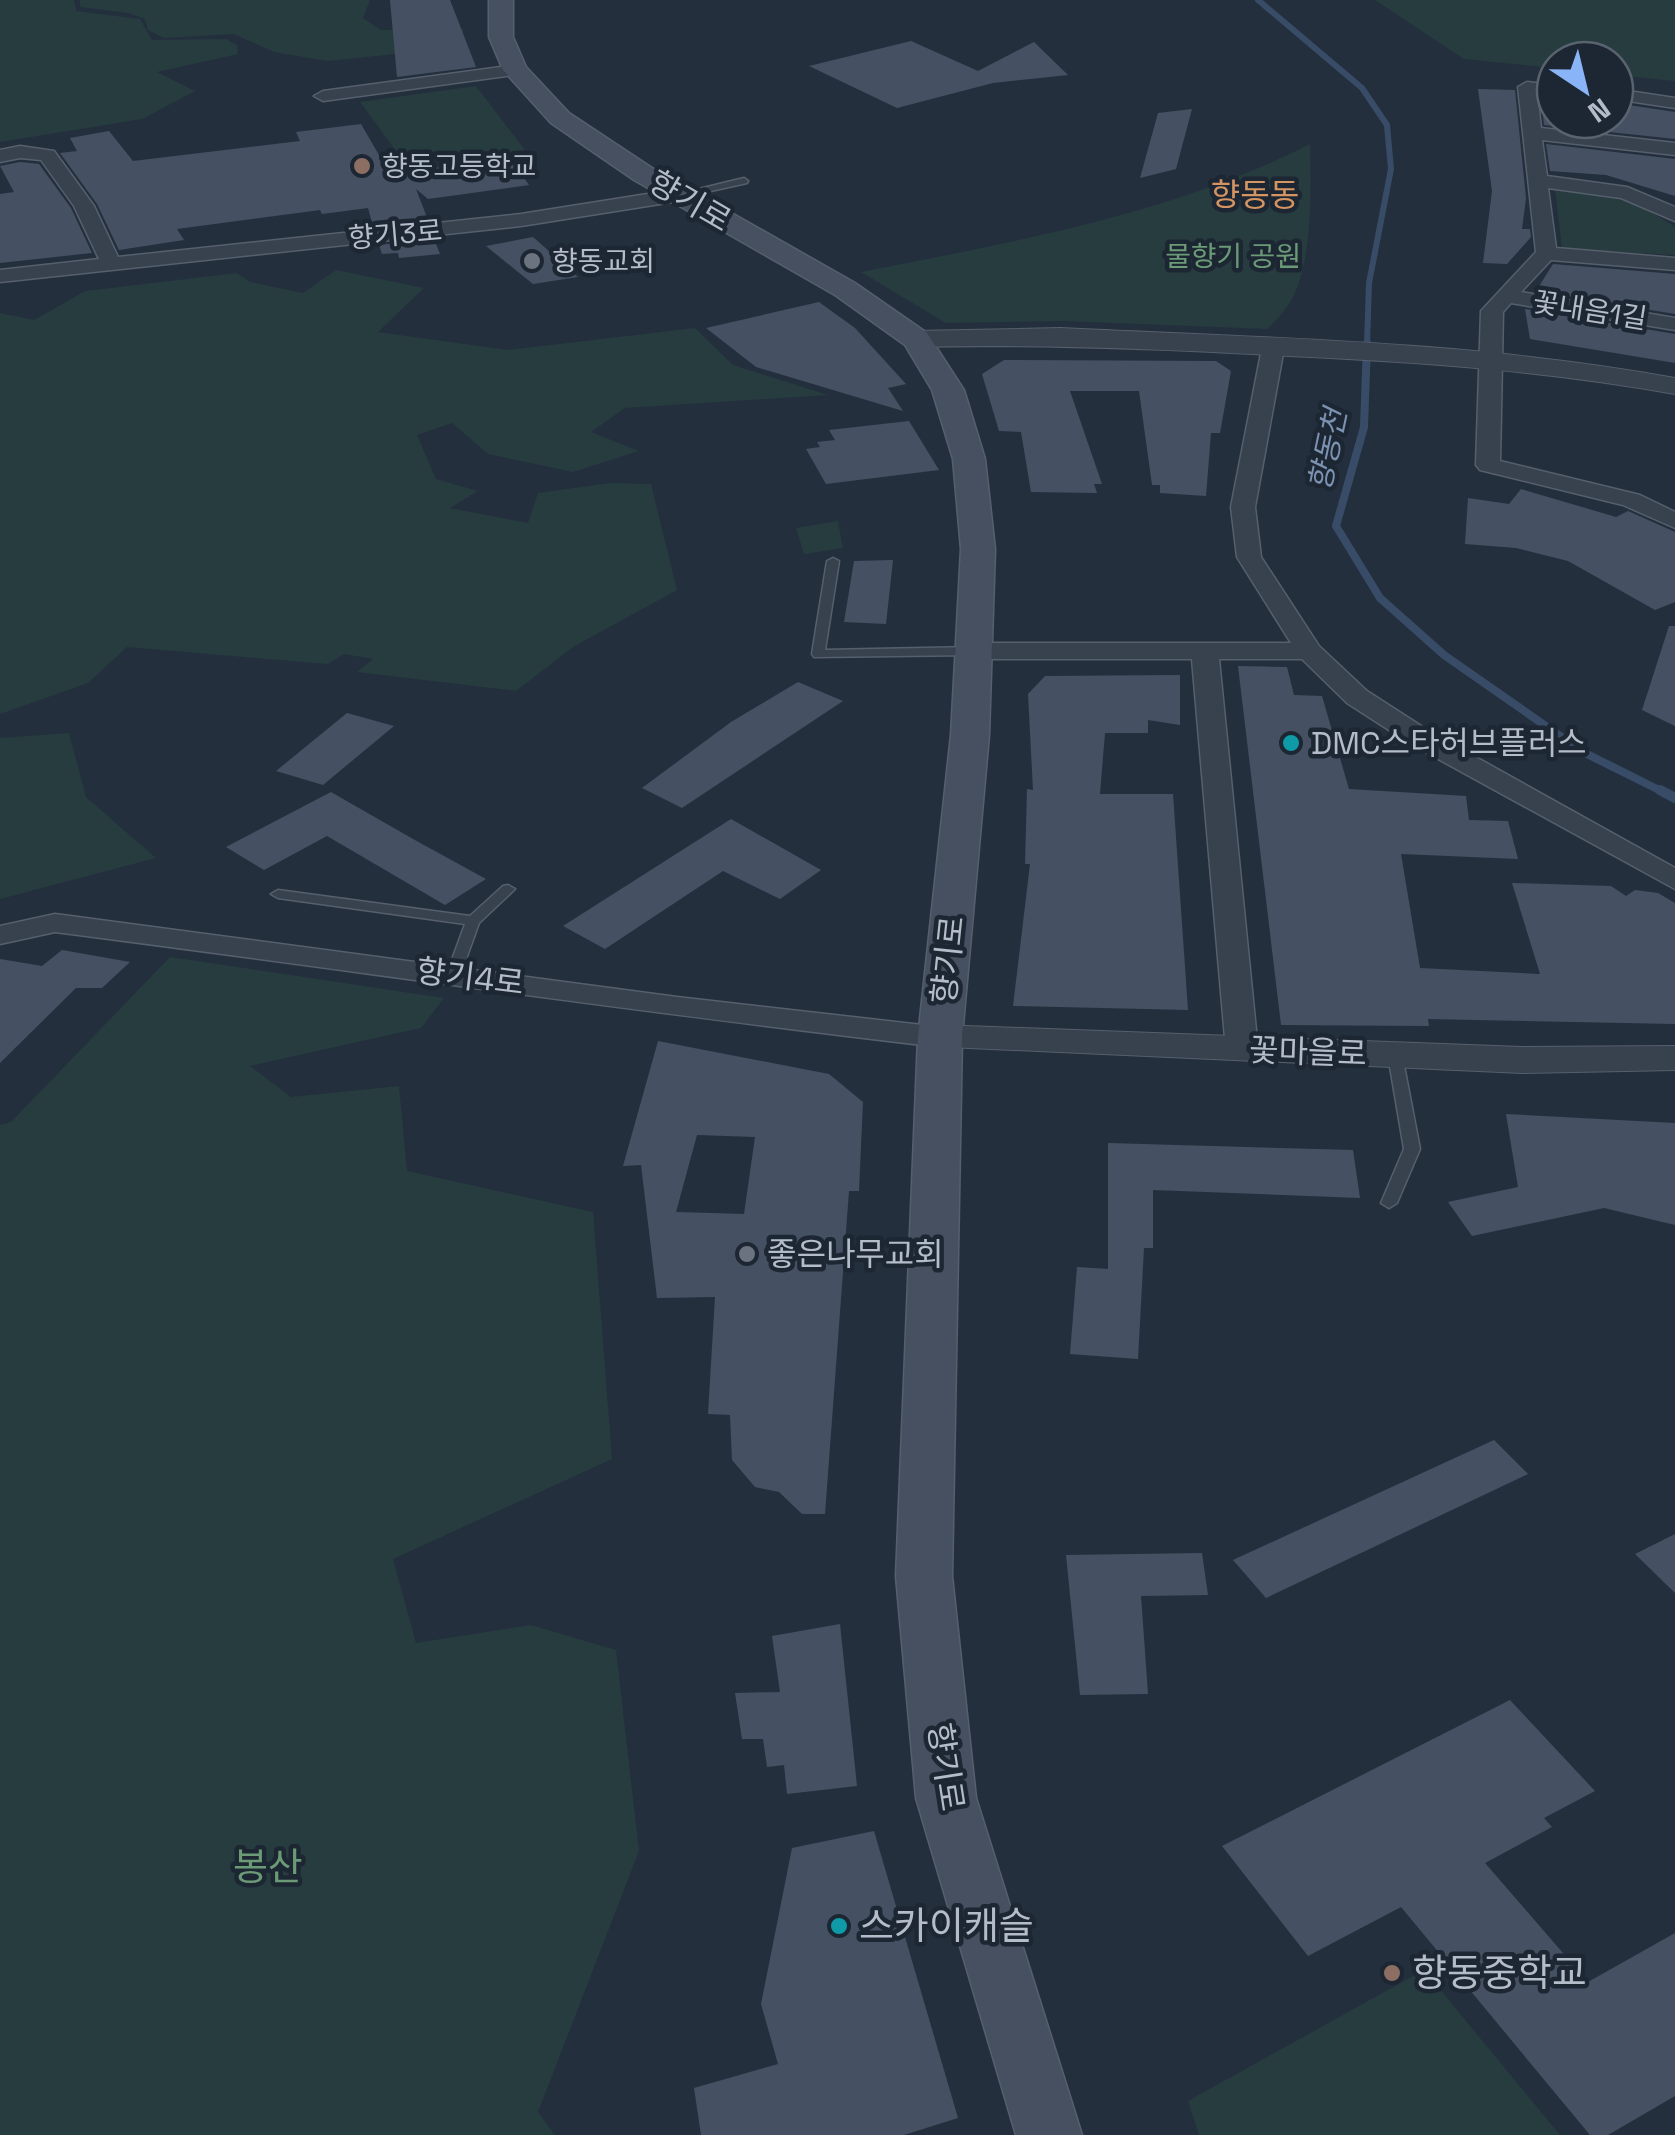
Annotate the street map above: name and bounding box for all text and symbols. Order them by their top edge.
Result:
north arrow [1535,40,1635,140]
text: N [1581,90,1617,131]
place label: 향동고등학교 [382,148,537,184]
marker: 향동고등학교 [351,155,373,177]
street label: 향기로 [642,162,738,240]
district label: 향동동 [1211,175,1299,215]
street label: 향기3로 [347,212,443,256]
park label: 물향기 공원 [1165,238,1301,274]
place label: 향동교회 [552,243,655,279]
marker: 향동교회 [521,250,543,272]
street label: 꽃내음1길 [1531,283,1649,337]
water label: 향동천 [1300,402,1356,494]
place label: DMC스타허브플러스 [1311,723,1587,763]
marker: DMC스타허브플러스 [1280,732,1302,754]
street label: 향기로 [923,914,973,1006]
street label: 향기4로 [414,951,526,1003]
street label: 꽃마을로 [1248,1030,1368,1074]
place label: 좋은나무교회 [767,1234,944,1274]
marker: 좋은나무교회 [736,1243,758,1265]
street label: 향기로 [919,1720,973,1814]
park label: 봉산 [233,1843,303,1891]
place label: 스카이캐슬 [859,1902,1034,1950]
marker: 스카이캐슬 [828,1915,850,1937]
place label: 향동중학교 [1412,1949,1587,1997]
marker: 향동중학교 [1381,1962,1403,1984]

